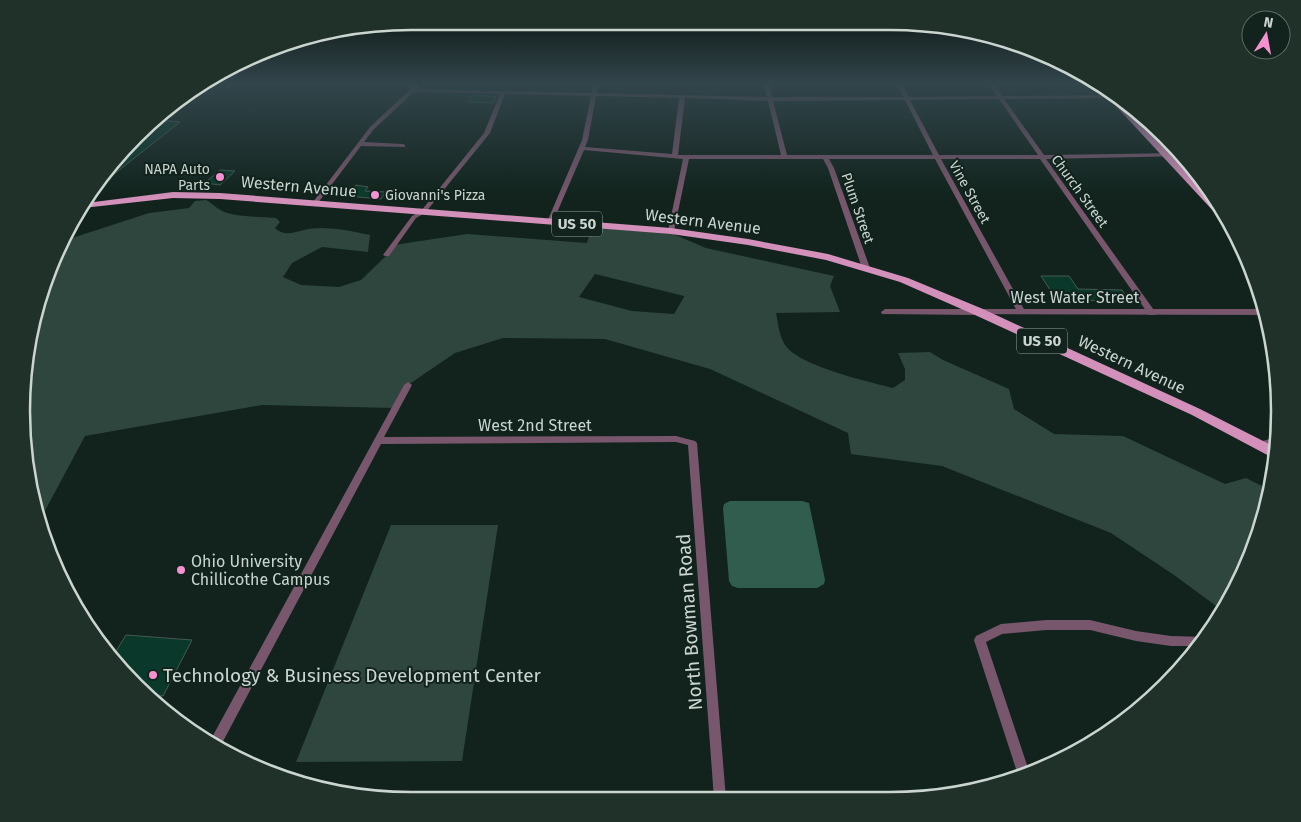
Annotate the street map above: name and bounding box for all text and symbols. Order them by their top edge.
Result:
north arrow [1241,10,1291,60]
text: N [1262,13,1275,32]
street label: Church Street [1048,152,1112,232]
street label: Vine Street [945,158,994,227]
place label: NAPA Auto Parts [144,161,210,194]
street label: Plum Street [837,170,878,247]
marker: NAPA Auto Parts [214,171,226,183]
street label: Western Avenue [240,172,358,201]
place label: Giovanni's Pizza [385,187,485,204]
marker: Giovanni's Pizza [369,189,381,201]
street label: Western Avenue [644,205,762,238]
road number: US 50 [552,212,602,236]
street label: West Water Street [1011,288,1140,307]
road number: US 50 [1017,328,1067,354]
street label: Western Avenue [1075,331,1189,398]
street label: West 2nd Street [478,416,592,435]
street label: North Bowman Road [672,533,707,711]
place label: Ohio University Chillicothe Campus [191,552,330,589]
marker: Ohio University Chillicothe Campus [175,564,187,576]
place label: Technology & Business Development Center [163,664,542,687]
marker: Technology & Business Development Center [147,669,159,681]

